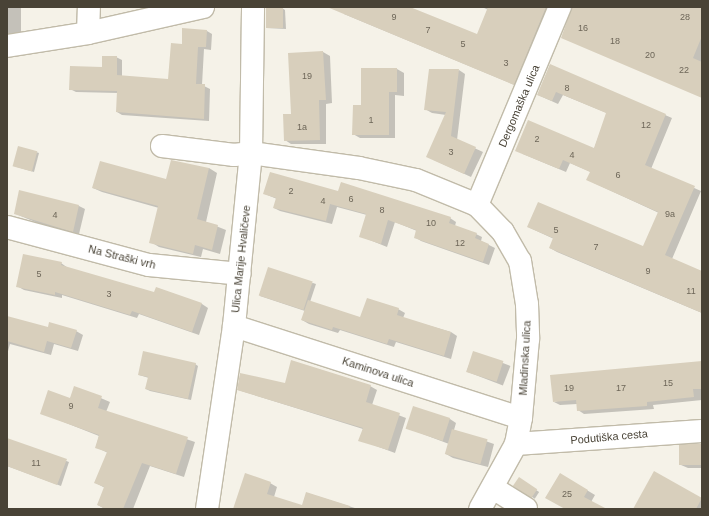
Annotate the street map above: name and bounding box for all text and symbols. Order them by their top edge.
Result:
house number: 9 [391,12,397,22]
house number: 28 [680,12,690,22]
house number: 16 [578,23,588,33]
house number: 7 [425,25,431,35]
house number: 18 [610,36,620,46]
house number: 5 [460,39,466,49]
house number: 20 [645,50,655,60]
house number: 3 [503,58,509,68]
street label: Dergomaška ulica [496,63,542,149]
house number: 22 [679,65,689,75]
house number: 19 [302,71,312,81]
house number: 8 [564,83,570,93]
house number: 1 [368,115,374,125]
house number: 12 [641,120,651,130]
house number: 1a [297,122,307,132]
house number: 2 [534,134,540,144]
house number: 3 [448,147,454,157]
house number: 4 [569,150,575,160]
house number: 6 [615,170,621,180]
house number: 2 [288,186,294,196]
house number: 6 [348,194,354,204]
house number: 4 [320,196,326,206]
street label: Ulica Marije Hvaličeve [229,205,253,313]
house number: 8 [379,205,385,215]
house number: 9a [665,209,675,219]
house number: 4 [52,210,58,220]
house number: 10 [426,218,436,228]
house number: 5 [553,225,559,235]
house number: 12 [455,238,465,248]
street label: Na Straški vrh [87,242,157,272]
house number: 7 [593,242,599,252]
house number: 9 [645,266,651,276]
house number: 5 [36,269,42,279]
house number: 11 [686,286,696,296]
house number: 3 [106,289,112,299]
street label: Mladinska ulica [516,320,534,396]
street label: Kaminova ulica [340,354,416,390]
house number: 15 [663,378,673,388]
house number: 19 [564,383,574,393]
house number: 17 [616,383,626,393]
house number: 9 [68,401,74,411]
street label: Podutiška cesta [570,427,648,447]
house number: 11 [31,458,41,468]
house number: 25 [562,489,572,499]

